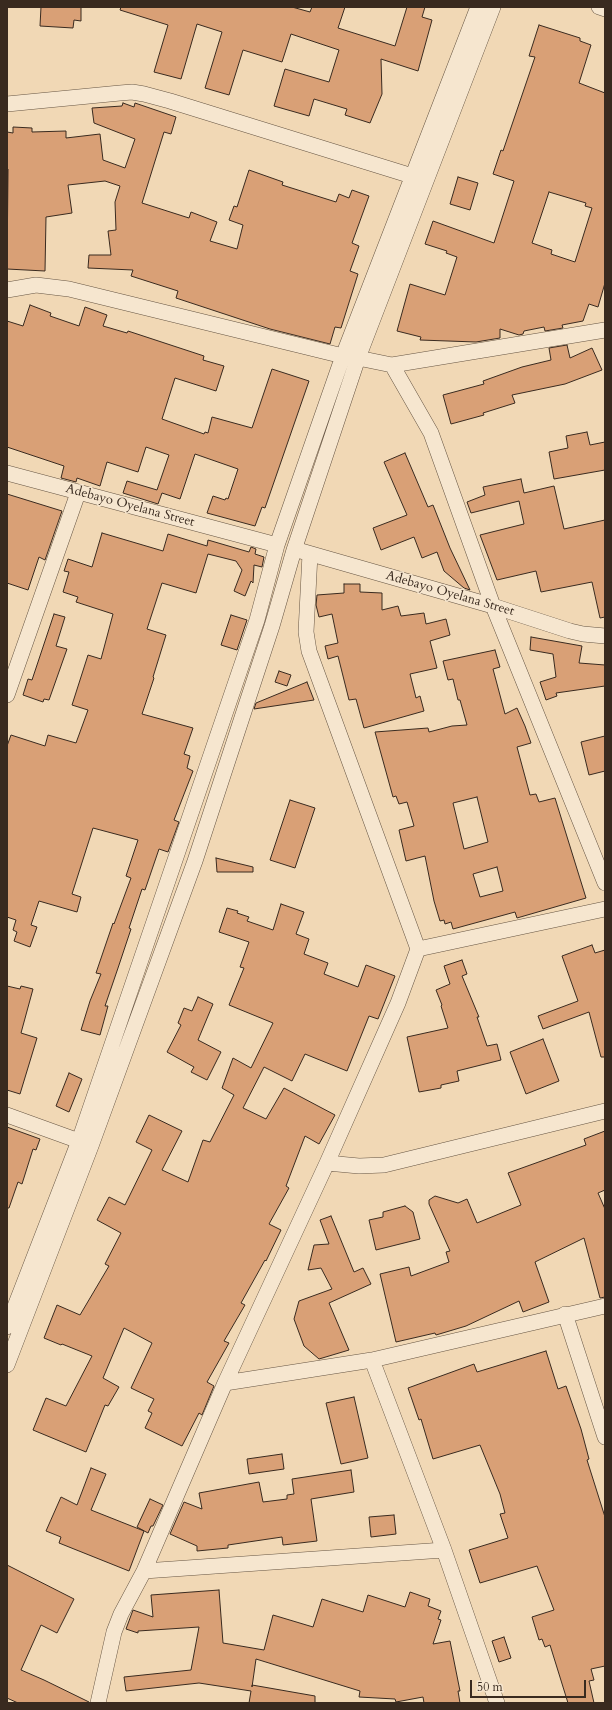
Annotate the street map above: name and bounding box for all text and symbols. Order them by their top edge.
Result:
street label: Adebayo Oyelana Street [64,481,196,531]
street label: Adebayo Oyelana Street [384,568,516,620]
scale bar [472,1672,588,1698]
text: 50 m [477,1679,503,1695]

